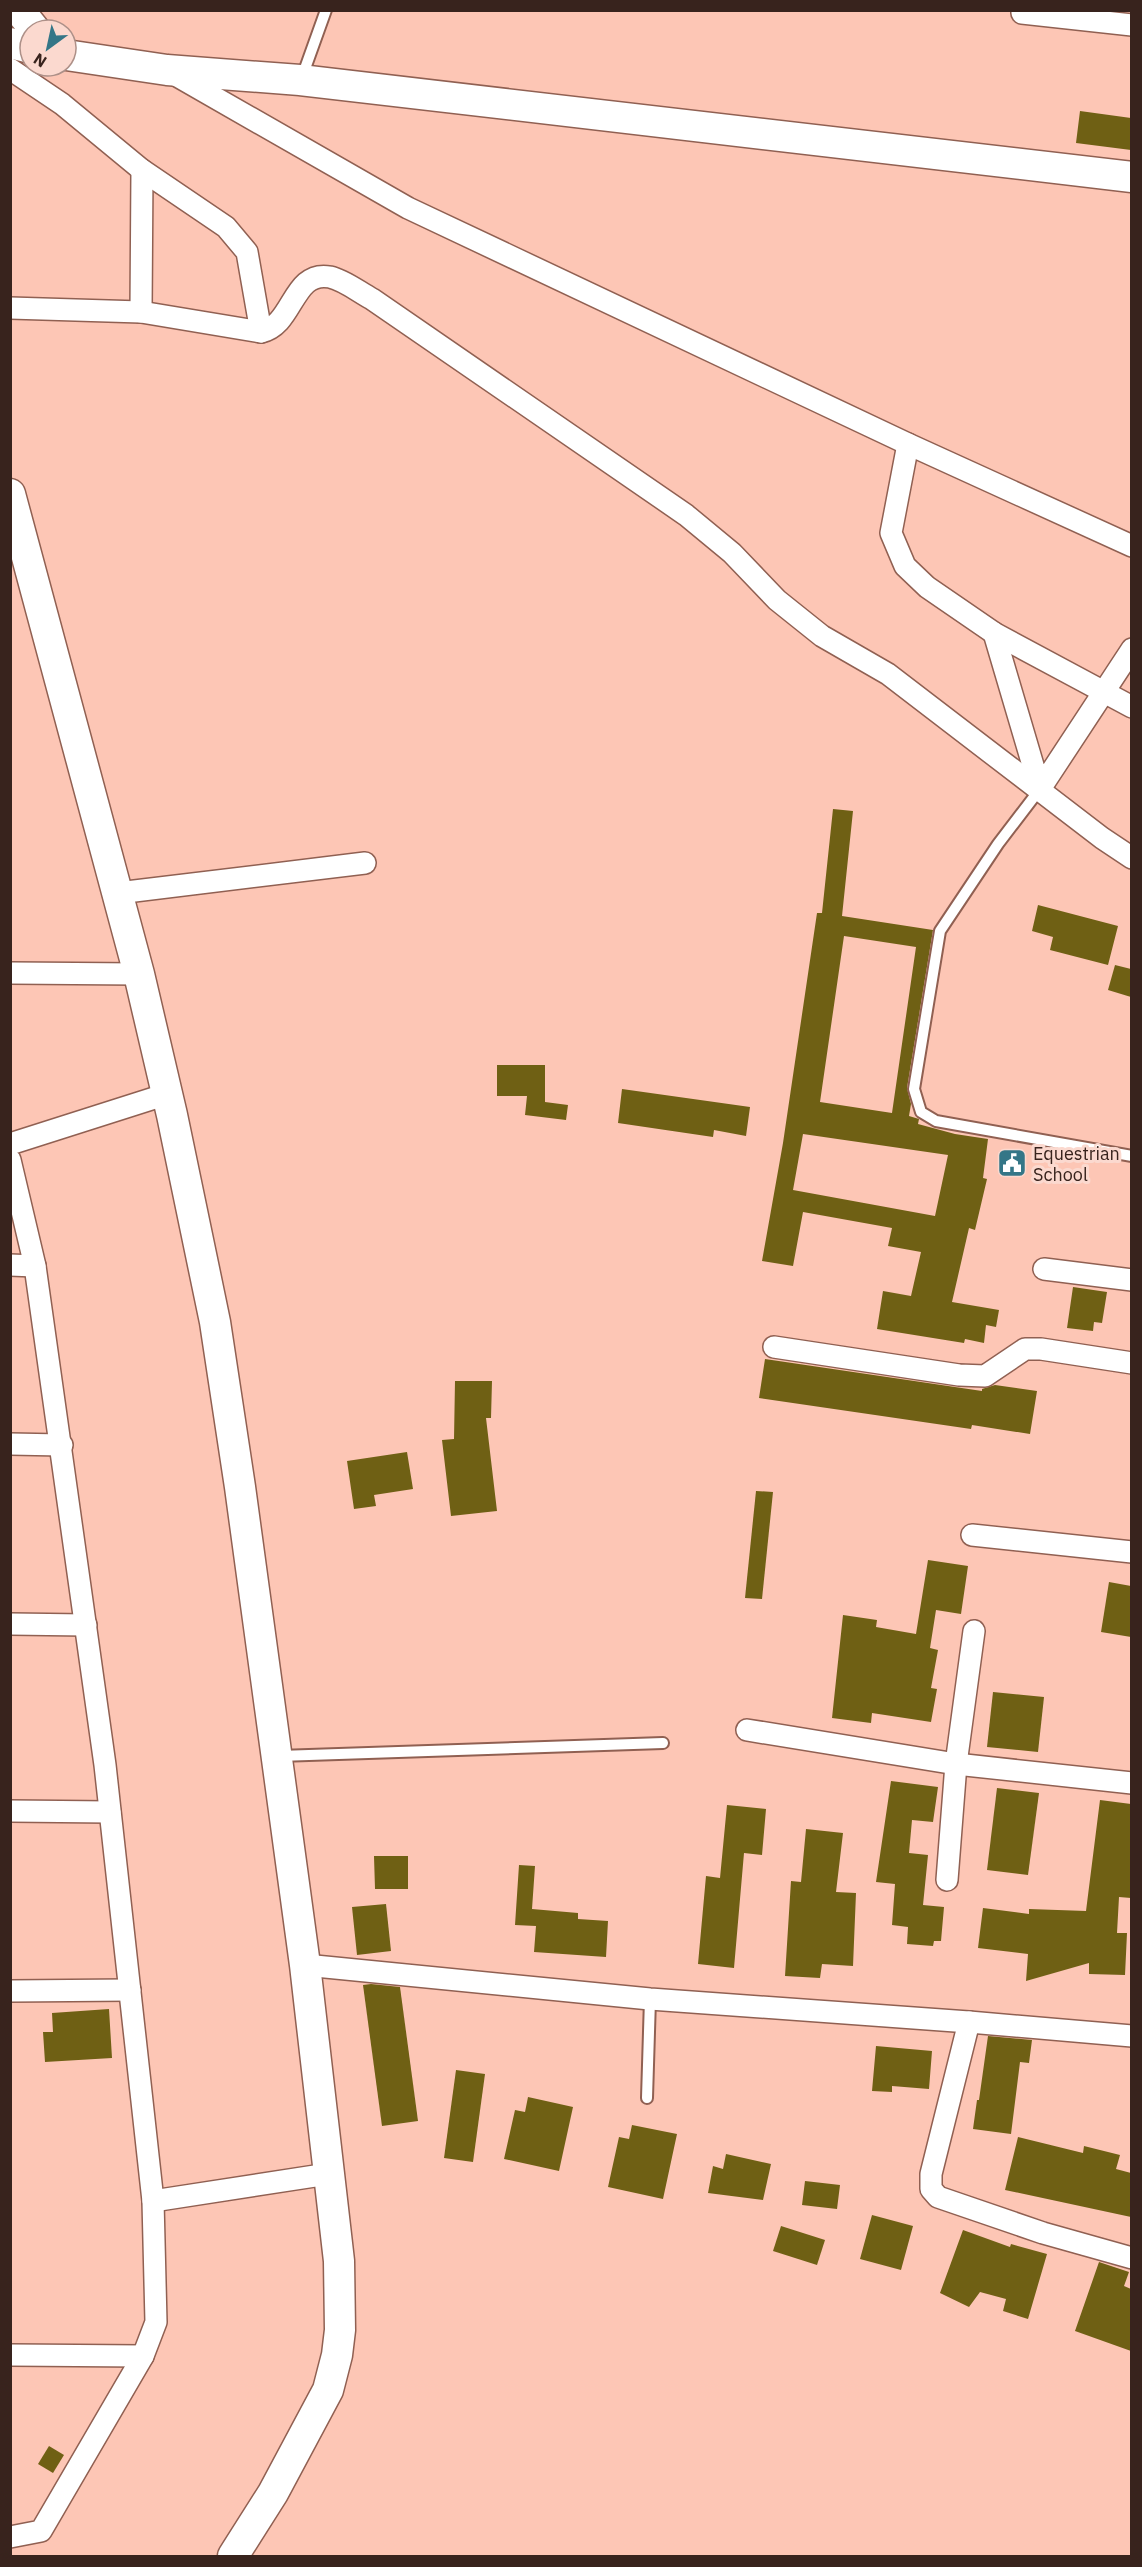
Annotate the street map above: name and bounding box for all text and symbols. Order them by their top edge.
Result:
north arrow [18,18,78,78]
text: N [30,49,50,72]
place label: Equestrian School [1033,1142,1120,1186]
public building icon: Equestrian School [996,1147,1028,1179]

